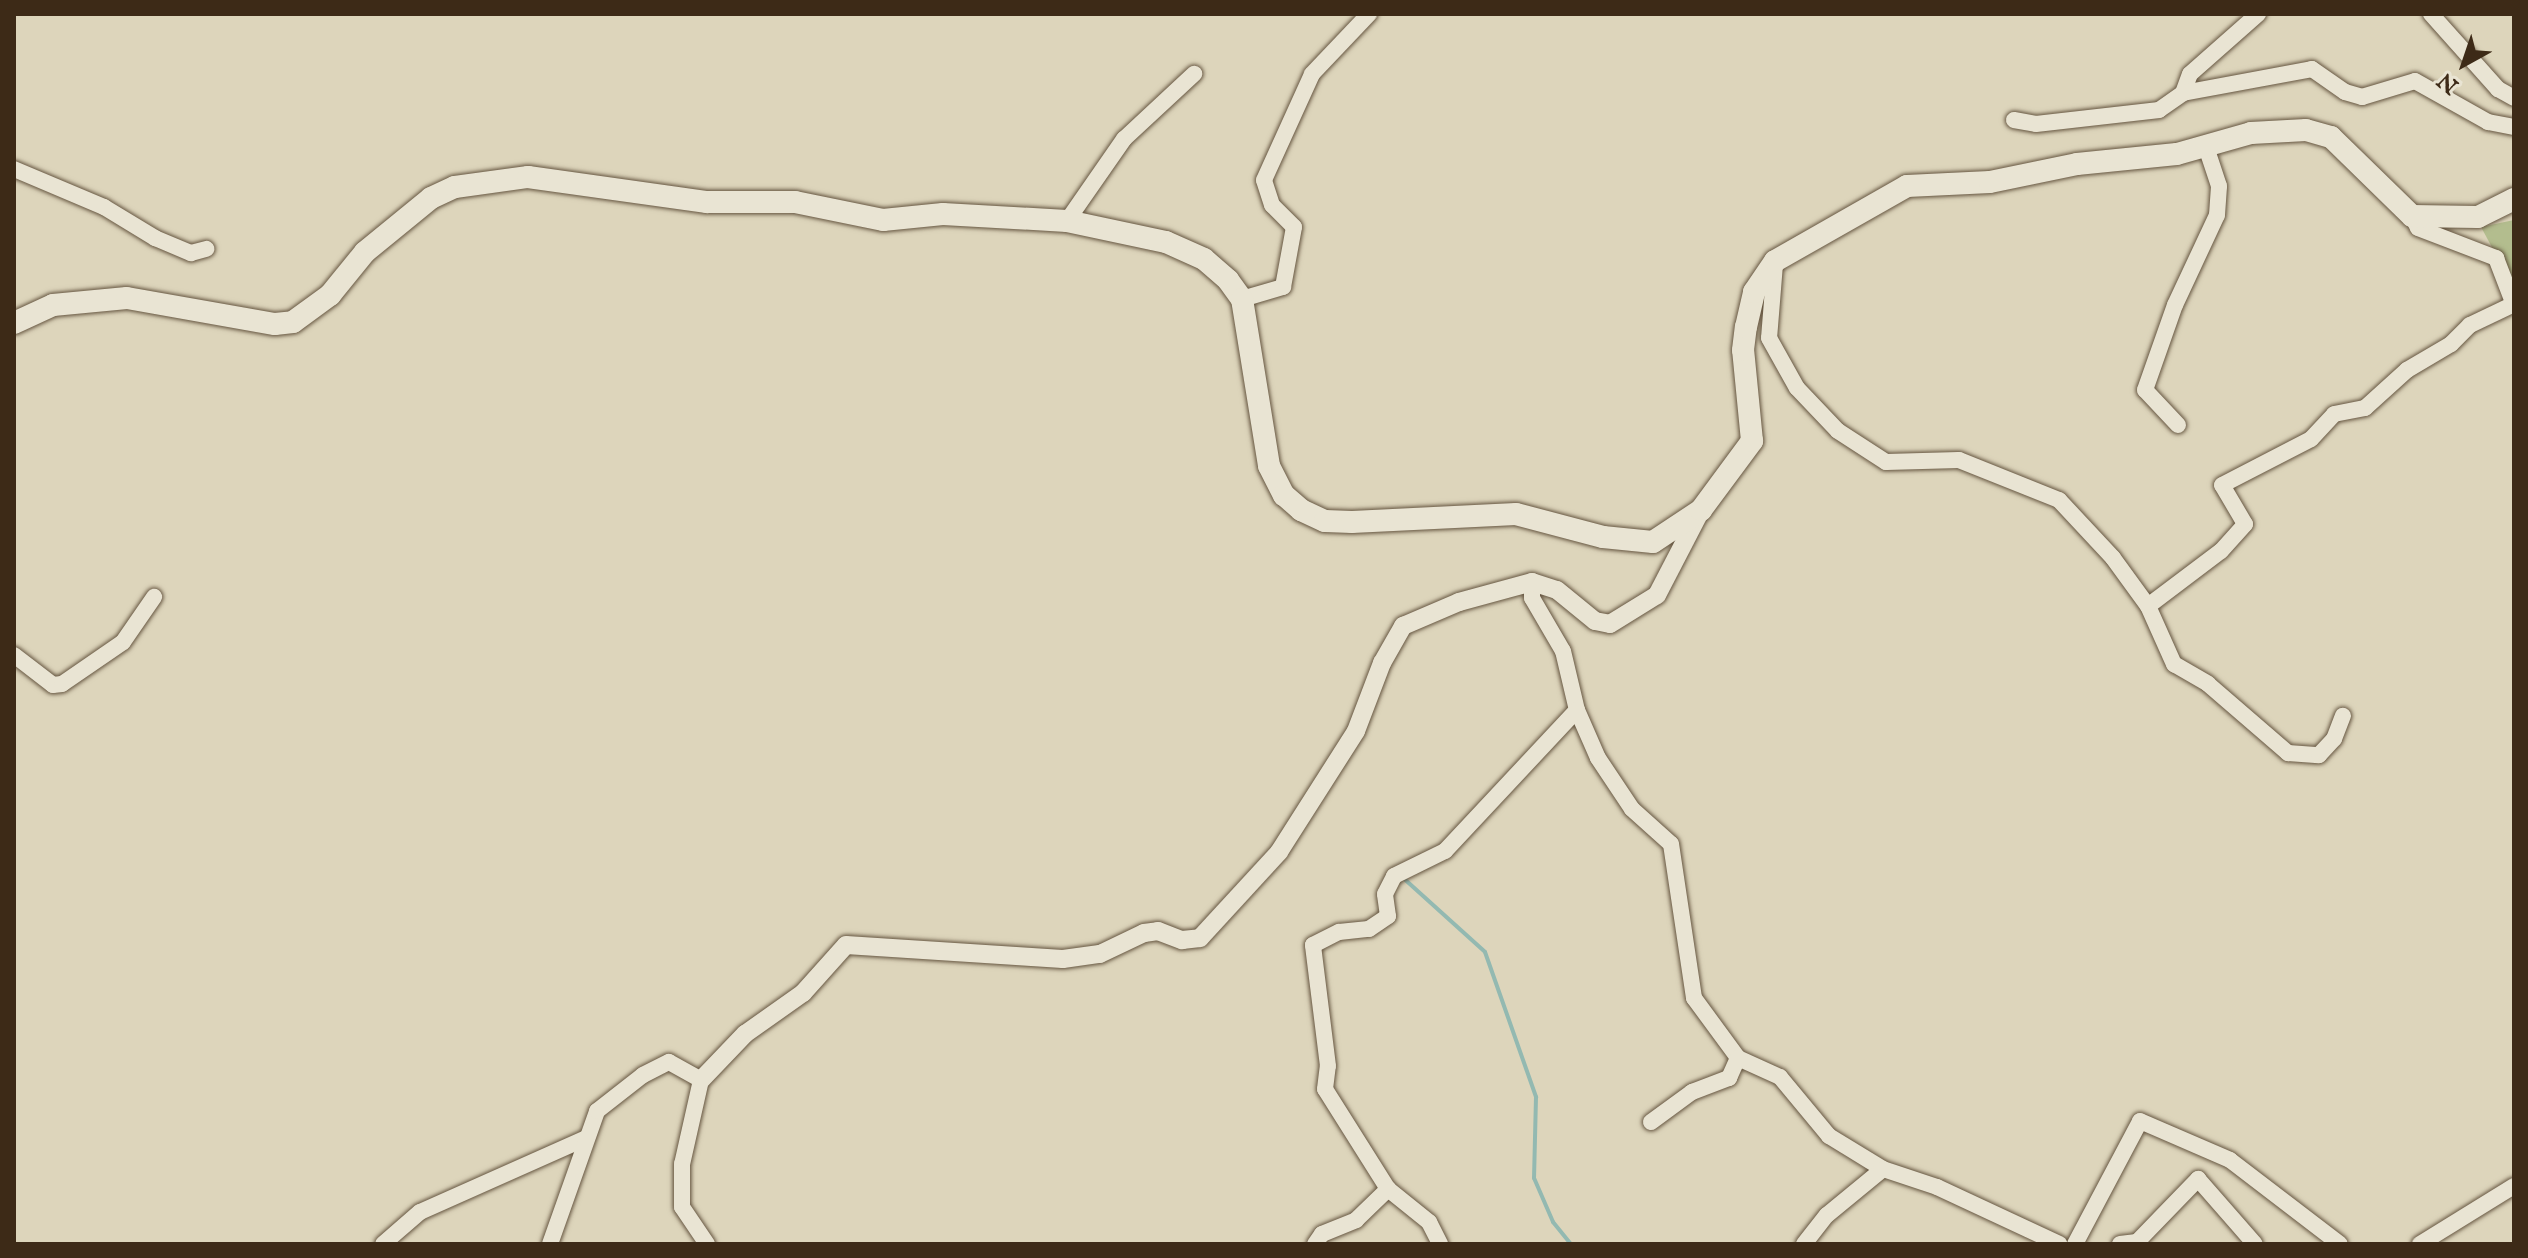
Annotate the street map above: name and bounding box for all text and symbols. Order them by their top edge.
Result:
north arrow [2424,24,2504,104]
text: N [2432,66,2465,99]

